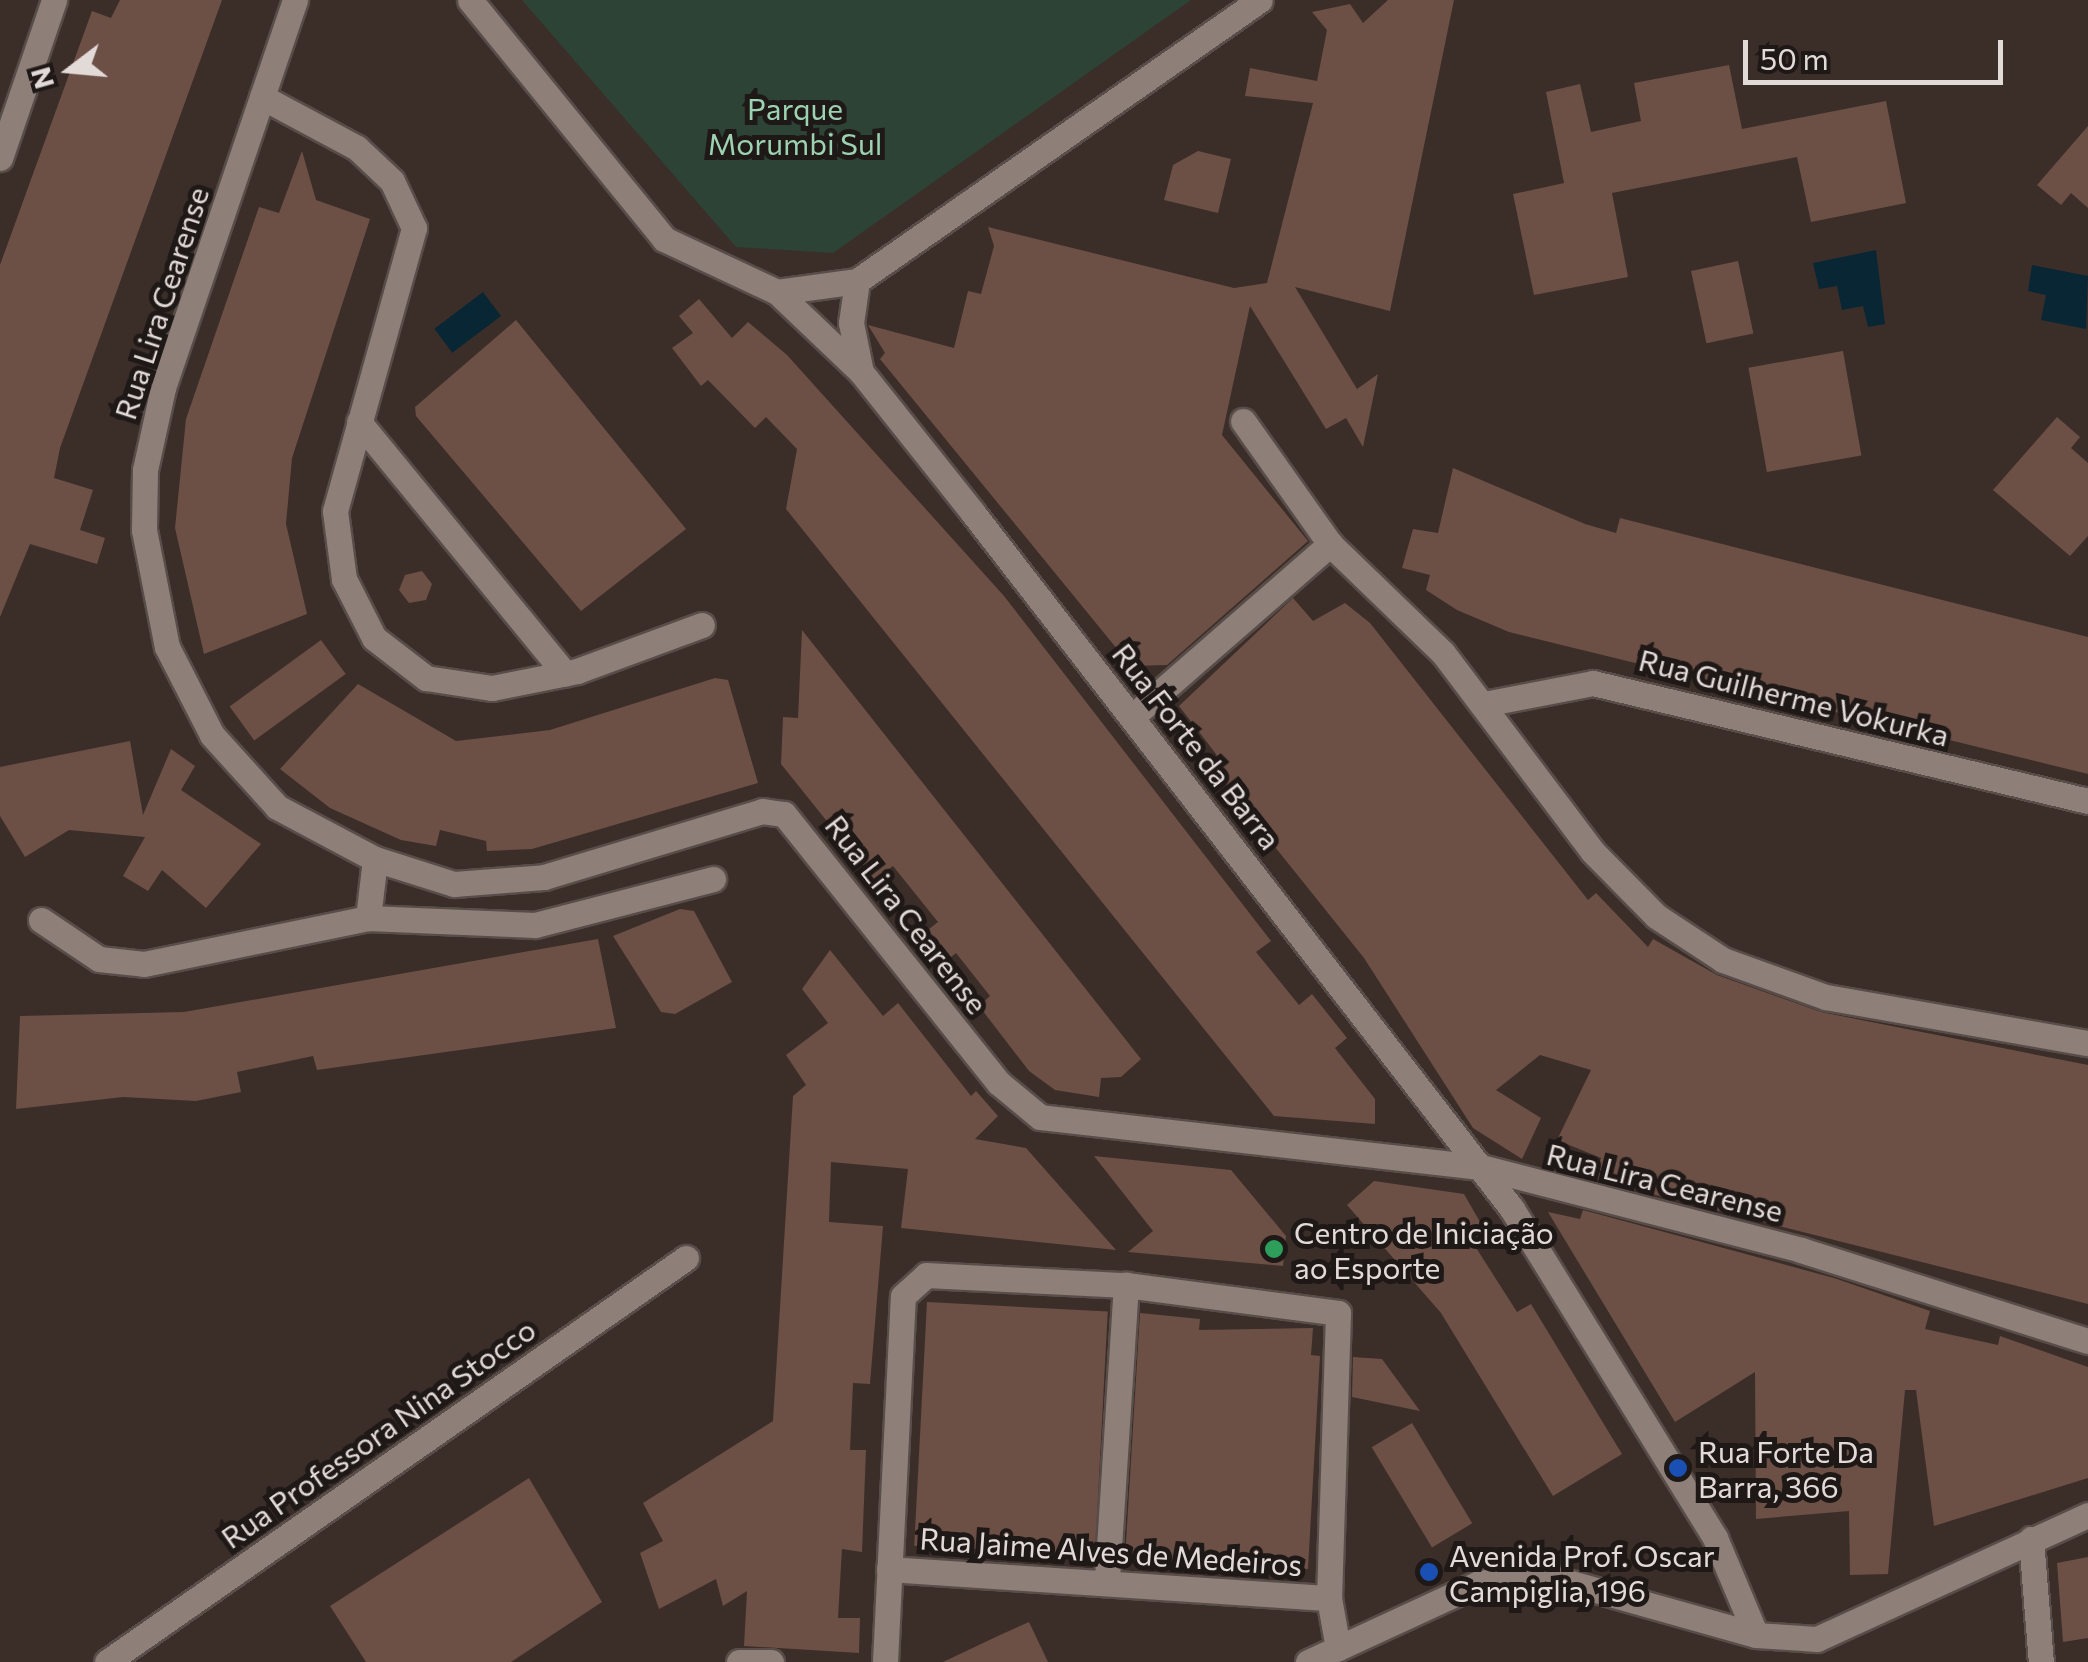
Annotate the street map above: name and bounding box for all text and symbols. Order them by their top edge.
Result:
north arrow [20,20,120,120]
scale bar [1748,20,2008,82]
text: 50 m [1760,39,1829,76]
text: N [22,63,60,93]
park label: Parque Morumbi Sul [708,90,882,160]
street label: Rua Lira Cearense [106,182,216,424]
street label: Rua Forte da Barra [1105,636,1289,856]
street label: Rua Guilherme Vokurka [1635,641,1953,753]
street label: Rua Lira Cearense [818,808,996,1020]
street label: Rua Lira Cearense [1543,1135,1787,1229]
place label: Centro de Iniciação ao Esporte [1294,1214,1554,1284]
marker: Centro de Iniciação ao Esporte [1263,1238,1285,1260]
street label: Rua Professora Nina Stocco [214,1311,542,1555]
place label: Rua Forte Da Barra, 366 [1698,1433,1874,1504]
marker: Rua Forte Da Barra, 366 [1667,1457,1689,1479]
street label: Rua Jaime Alves de Medeiros [919,1520,1303,1582]
place label: Avenida Prof. Oscar Campiglia, 196 [1449,1537,1715,1608]
marker: Avenida Prof. Oscar Campiglia, 196 [1418,1561,1440,1583]

